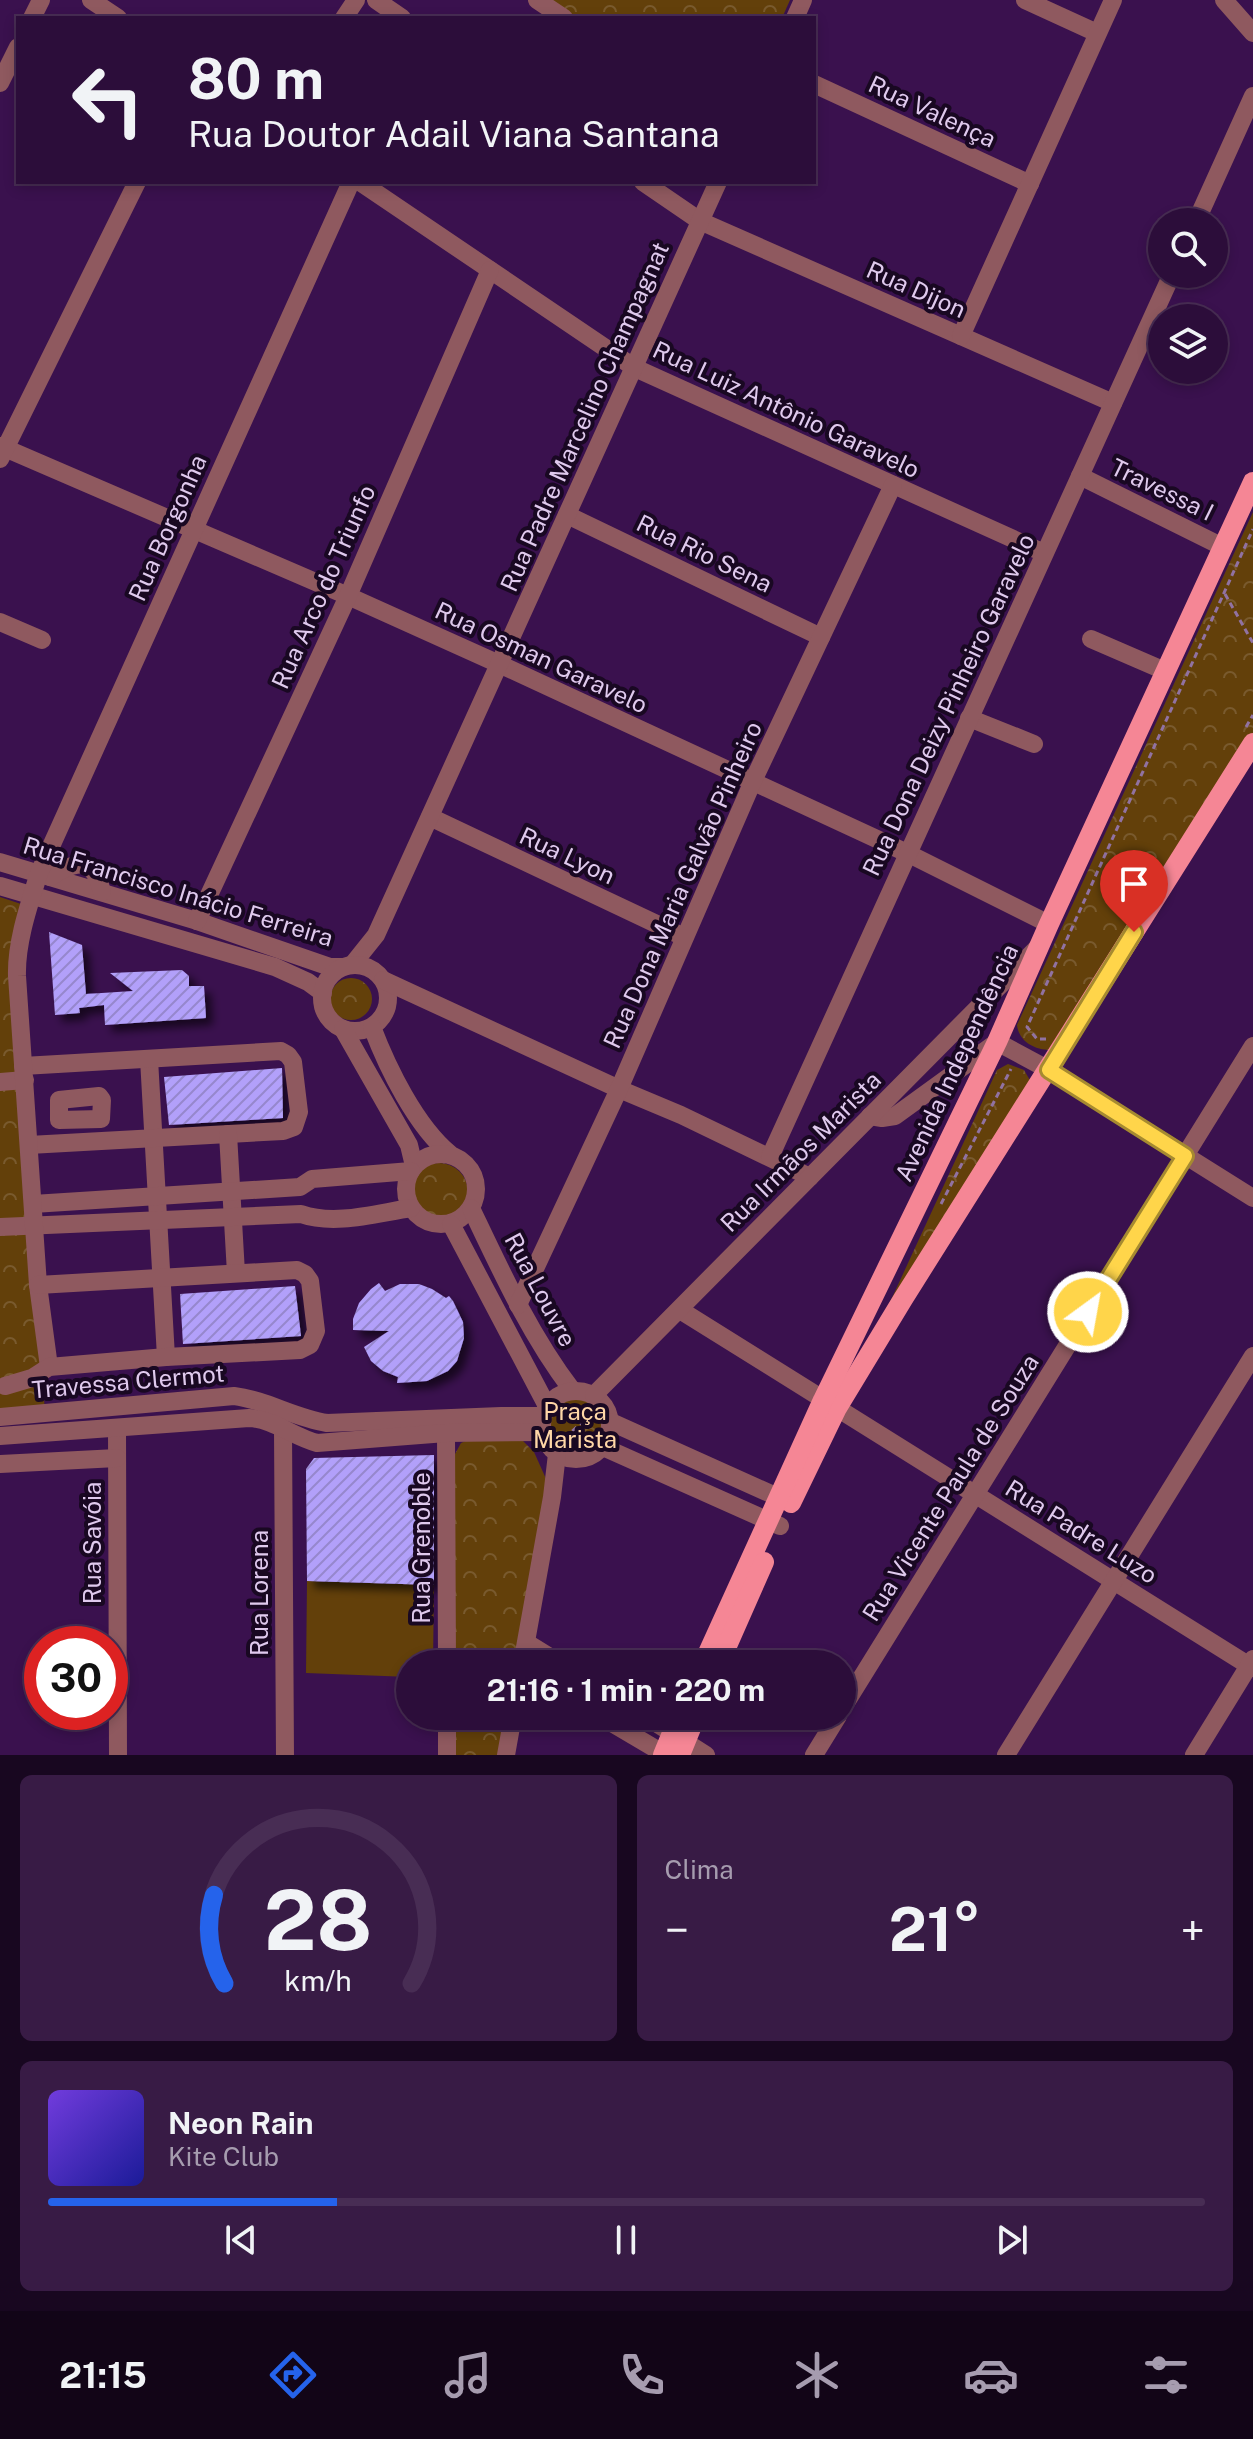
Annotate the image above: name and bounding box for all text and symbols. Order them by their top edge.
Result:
text: 80 m [188,46,324,112]
icon: left [56,48,160,152]
street label: Rua Valença [864,69,1000,153]
text: Rua Doutor Adail Viana Santana [188,113,720,155]
map controls [1148,208,1228,384]
button: search [1148,208,1228,288]
street label: Rua Padre Marcelino Champagnat [494,238,674,596]
street label: Rua Dijon [863,255,970,323]
button: layers [1148,304,1228,384]
street label: Rua Luiz Antônio Garavelo [649,335,924,483]
street label: Rua Borgonha [122,450,212,605]
street label: Travessa I [1106,452,1218,526]
street label: Rua Arco do Triunfo [266,480,381,693]
street label: Rua Rio Sena [632,508,777,598]
street label: Rua Dona Deizy Pinheiro Garavelo [856,529,1040,880]
street label: Rua Osman Garavelo [431,596,652,719]
street label: Rua Dona Maria Galvão Pinheiro [597,717,767,1052]
street label: Rua Lyon [515,821,620,889]
street label: Rua Francisco Inácio Ferreira [20,831,337,952]
pin [1100,850,1168,932]
icon: arrive [1112,862,1156,906]
street label: Avenida Independência [889,940,1023,1186]
street label: Rua Irmãos Marista [714,1065,886,1237]
street label: Rua Louvre [499,1228,583,1351]
position arrow [1046,1270,1130,1354]
street label: Rua Vicente Paula de Souza [856,1349,1044,1626]
street label: Travessa Clermot [30,1359,225,1403]
park label: Praça Marista [533,1397,617,1453]
street label: Rua Grenoble [407,1472,435,1624]
street label: Rua Padre Luzo [1001,1473,1162,1589]
street label: Rua Savóia [78,1482,106,1604]
street label: Rua Lorena [245,1530,273,1656]
speed limit sign: 30 [24,1626,128,1730]
text: 21:16 · 1 min · 220 m [487,1672,765,1708]
text: Clima [665,1854,734,1885]
text: 28 [264,1871,373,1969]
text: 21° [889,1894,981,1965]
text: − [665,1904,689,1956]
text: + [1181,1904,1205,1956]
text: km/h [285,1964,352,1997]
text: Neon Rain [168,2105,314,2141]
text: Kite Club [168,2141,279,2172]
icon: previous [219,2218,263,2262]
icon: pause [604,2218,648,2262]
icon: next [990,2218,1034,2262]
icon: directions [265,2347,321,2403]
icon: music [440,2347,496,2403]
icon: phone [614,2347,670,2403]
icon: climate [789,2347,845,2403]
icon: car [963,2347,1019,2403]
icon: filters [1138,2347,1194,2403]
text: 21:15 [59,2354,147,2396]

